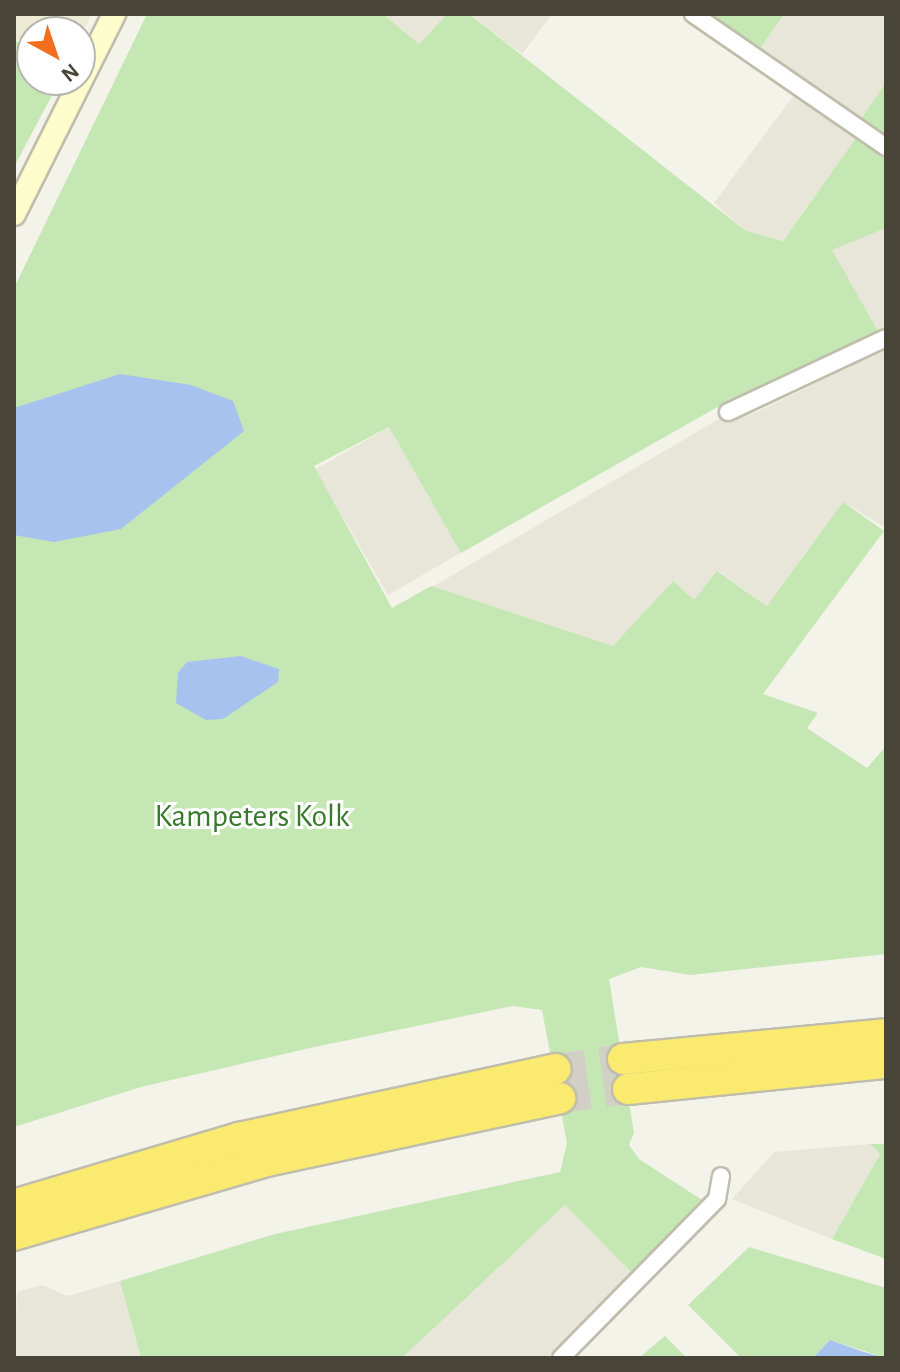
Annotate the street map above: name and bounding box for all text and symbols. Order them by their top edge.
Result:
north arrow [16,16,96,96]
text: N [57,60,83,86]
park label: Kampeters Kolk [154,797,350,835]

